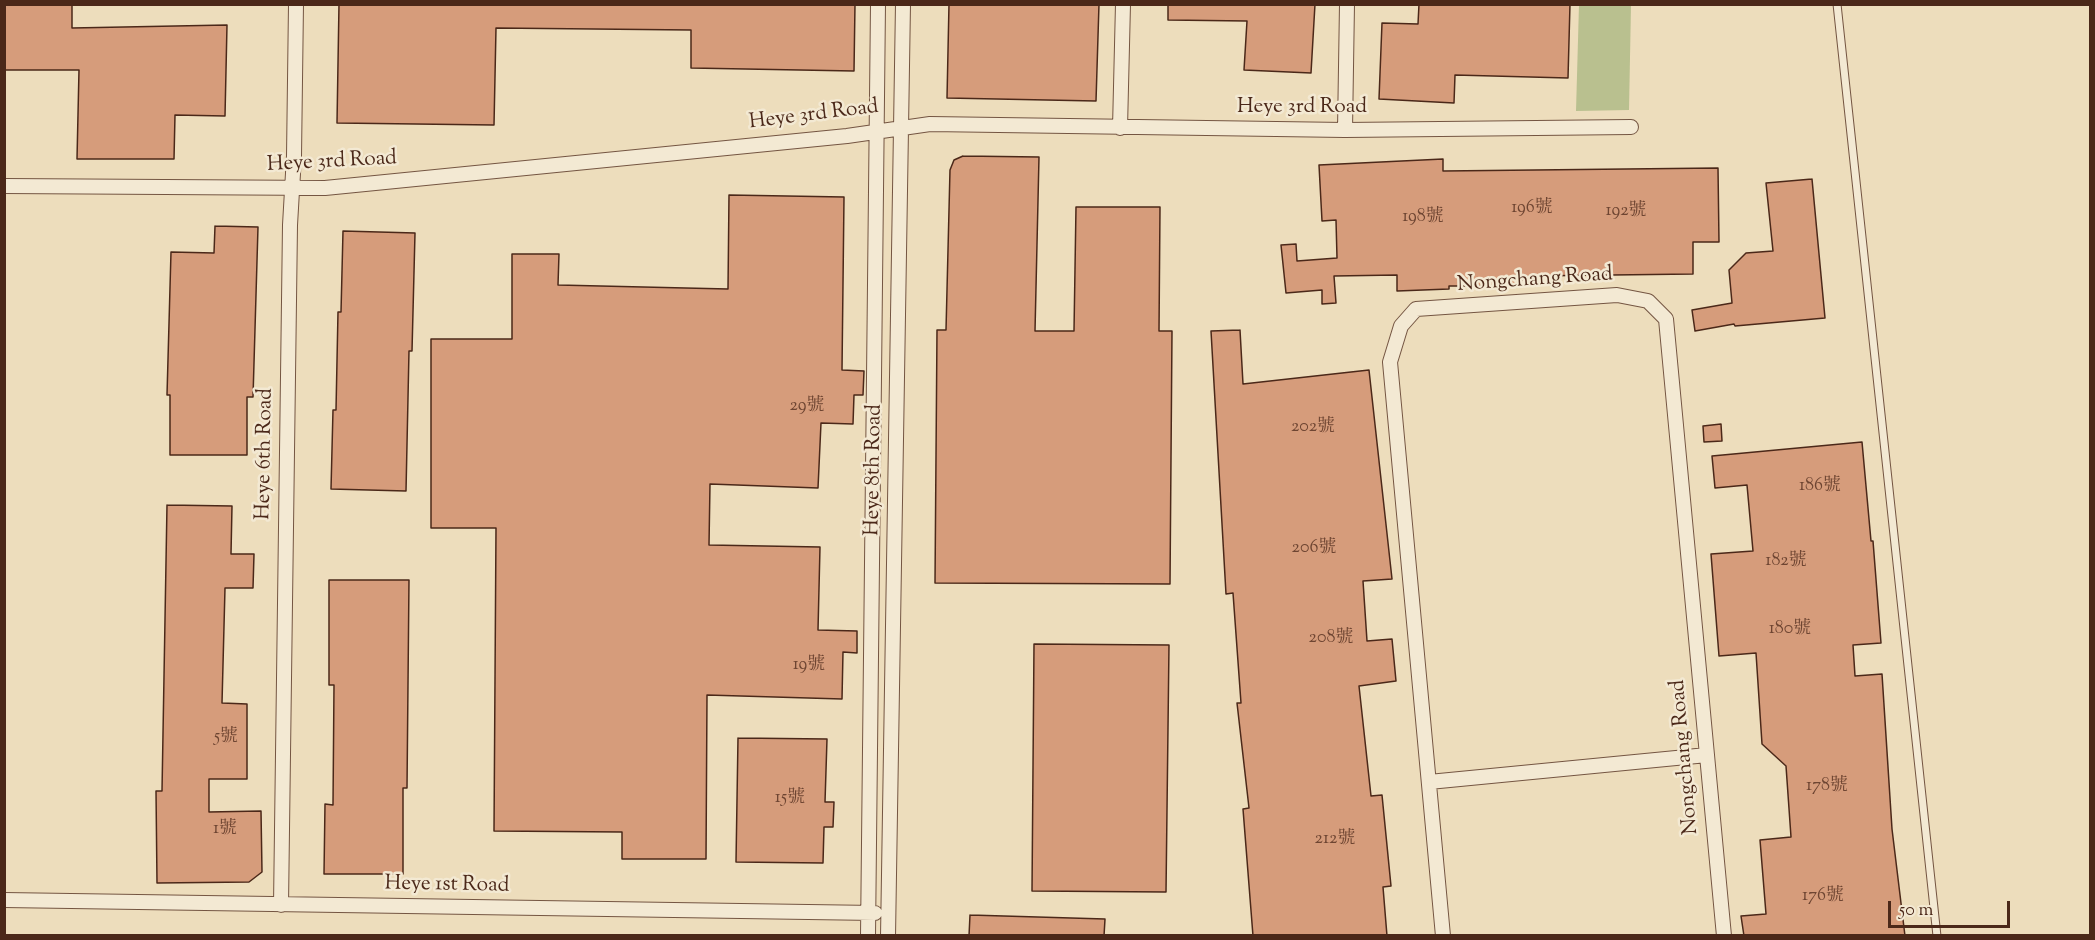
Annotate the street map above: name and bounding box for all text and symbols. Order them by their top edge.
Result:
street label: Heye 3rd Road [1237,95,1367,121]
street label: Heye 3rd Road [748,96,880,136]
street label: Heye 3rd Road [266,147,398,179]
house number: 196號 [1511,198,1553,220]
house number: 192號 [1605,201,1647,223]
house number: 198號 [1402,207,1444,229]
street label: Nongchang Road [1456,263,1614,299]
street label: Heye 6th Road [252,388,280,520]
house number: 29號 [789,396,825,418]
street label: Heye 8th Road [861,404,889,536]
house number: 202號 [1291,417,1335,439]
house number: 186號 [1799,476,1841,498]
house number: 206號 [1292,538,1336,560]
house number: 182號 [1765,551,1807,573]
house number: 180號 [1769,619,1811,641]
house number: 208號 [1309,628,1353,650]
house number: 19號 [793,655,825,677]
street label: Nongchang Road [1667,678,1705,836]
house number: 5號 [214,727,238,749]
house number: 178號 [1806,776,1848,798]
house number: 15號 [775,788,805,810]
house number: 1號 [213,819,237,841]
house number: 212號 [1315,829,1355,851]
street label: Heye 1st Road [384,872,510,900]
house number: 176號 [1802,886,1844,908]
scale bar [1891,889,2012,927]
text: 50 m [1899,898,1933,924]

